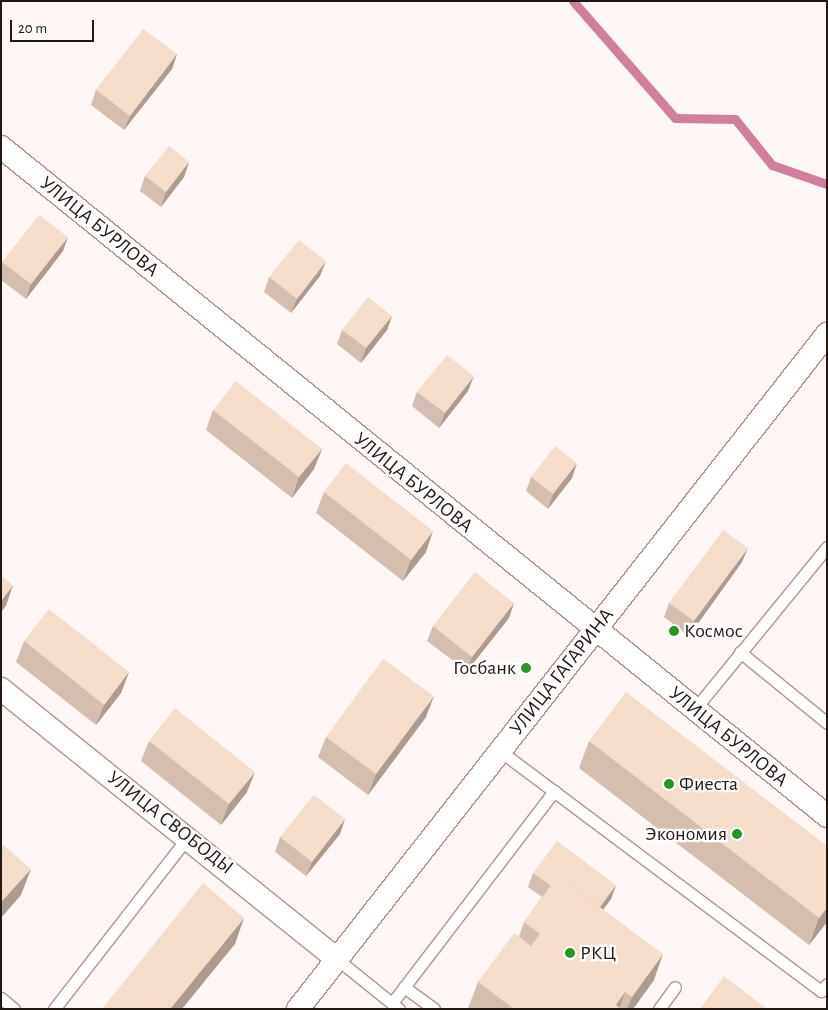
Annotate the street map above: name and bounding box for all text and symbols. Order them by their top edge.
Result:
scale bar [12,10,96,42]
text: 20 m [18,21,47,36]
street label: УЛИЦА БУРЛОВА [35,172,163,282]
street label: УЛИЦА БУРЛОВА [349,428,477,538]
street label: УЛИЦА ГАГАРИНА [505,604,619,740]
place label: Космос [684,619,743,643]
marker: Космос [668,625,680,637]
place label: Госбанк [453,656,516,680]
marker: Госбанк [520,662,532,674]
street label: УЛИЦА БУРЛОВА [664,682,792,792]
street label: УЛИЦА СВОБОДЫ [102,766,238,880]
place label: Фиеста [679,772,738,796]
marker: Фиеста [663,778,675,790]
place label: Экономия [645,822,727,846]
marker: Экономия [731,828,743,840]
place label: РКЦ [580,941,616,965]
marker: РКЦ [564,947,576,959]

